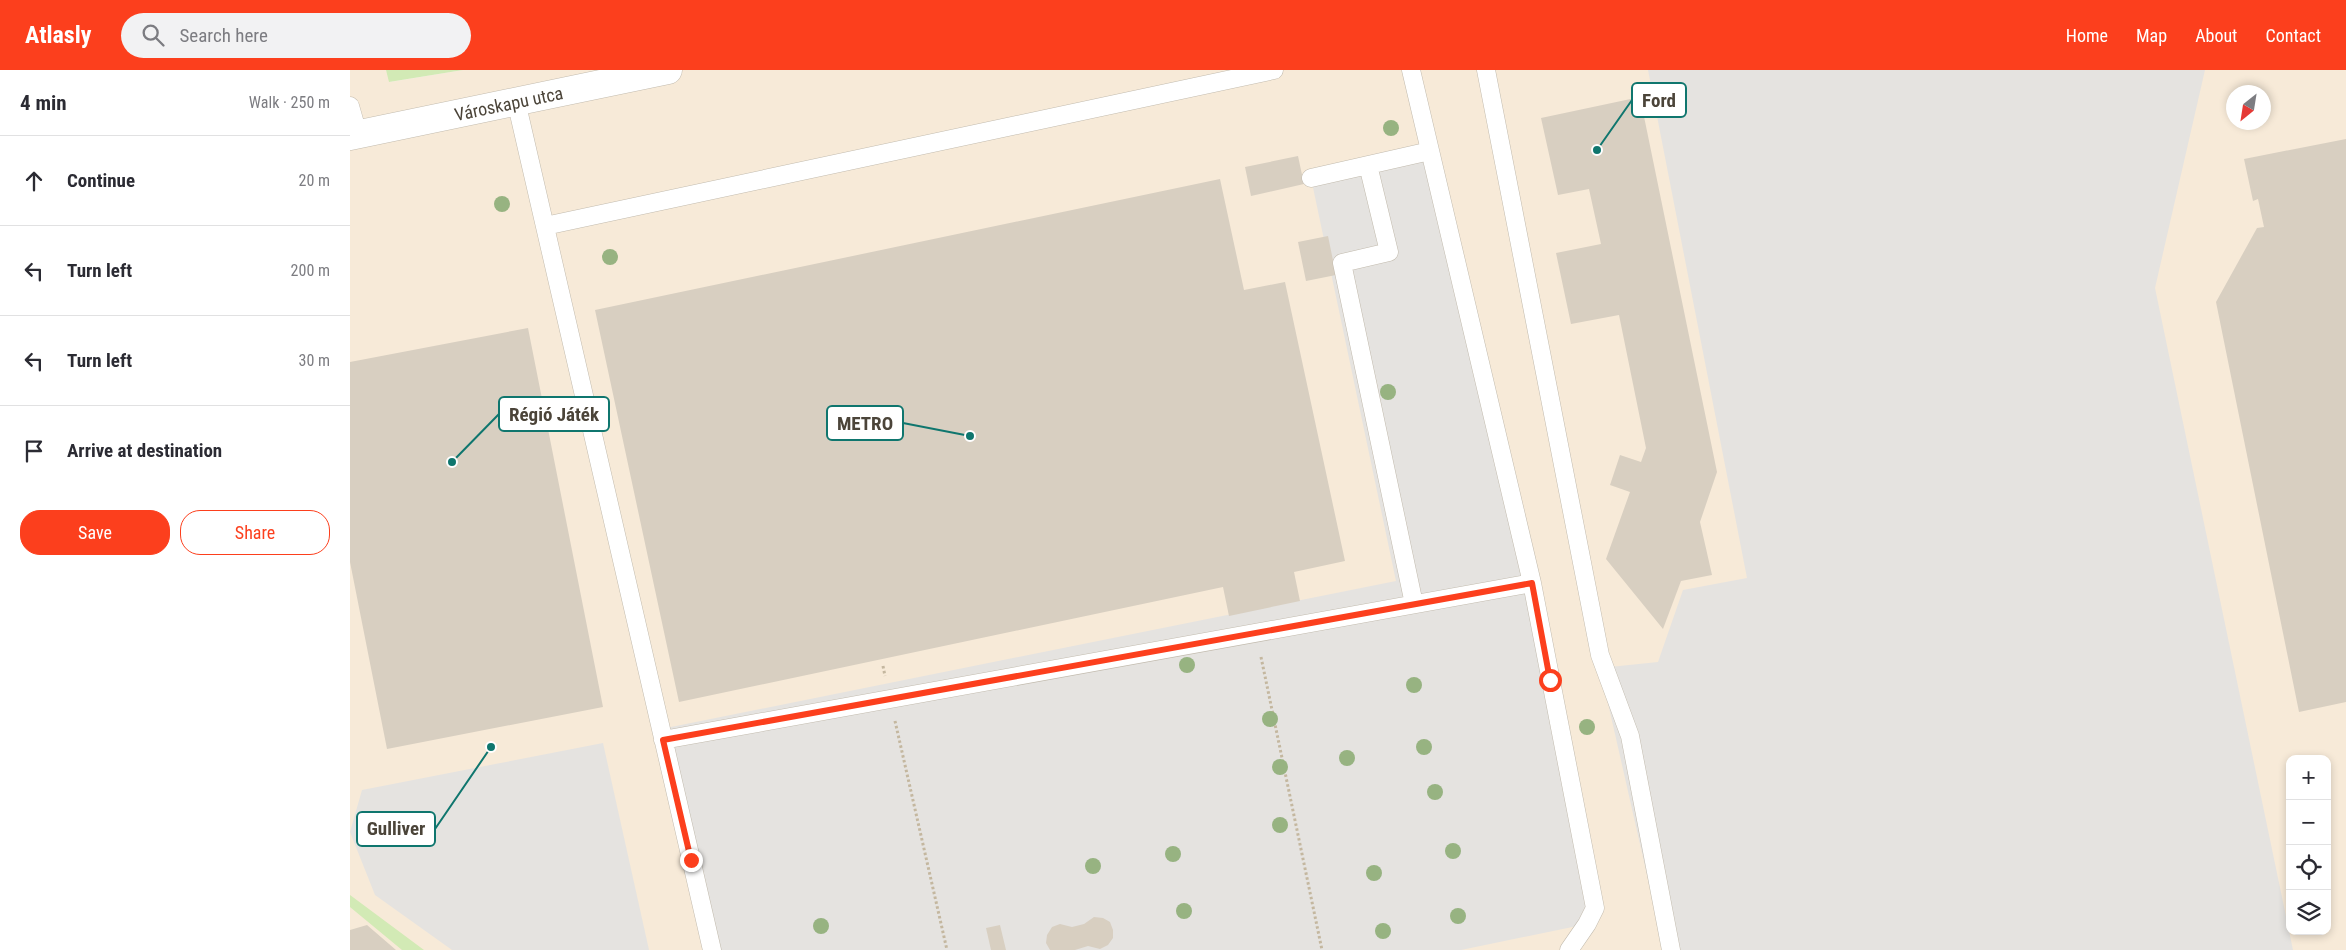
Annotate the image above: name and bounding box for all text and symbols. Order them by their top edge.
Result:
search box [121,13,471,58]
text: Atlasly [25,21,91,49]
icon: search [139,21,167,49]
text: Search here [179,24,268,47]
text: Home [2066,25,2108,46]
text: Map [2136,25,2167,46]
text: About [2195,25,2237,46]
text: Contact [2265,25,2321,46]
street label: Városkapu utca [452,82,565,125]
callout: Ford [1632,83,1686,117]
north arrow [2226,85,2271,130]
text: Ford [1642,89,1676,112]
text: 4 min [20,91,67,115]
text: Walk · 250 m [249,93,330,112]
icon: ahead [20,167,48,195]
text: Continue [67,169,135,192]
text: 20 m [298,171,330,190]
icon: left [20,257,48,285]
text: Turn left [67,259,132,282]
text: 200 m [291,261,330,280]
icon: left [20,347,48,375]
text: Turn left [67,349,132,372]
text: 30 m [298,351,330,370]
callout: Régió Játék [499,397,609,431]
text: Régió Játék [509,403,600,426]
callout: METRO [827,406,903,440]
text: METRO [837,412,893,435]
icon: arrive [20,437,48,465]
text: Arrive at destination [67,439,222,462]
button: Save [20,510,170,555]
button: Share [180,510,330,555]
route start [1539,669,1562,692]
map controls [2286,755,2331,935]
button: + [2286,755,2331,800]
button: − [2286,800,2331,845]
callout: Gulliver [357,812,435,846]
text: Gulliver [367,817,425,840]
button: locate [2286,845,2331,890]
route end [680,849,703,872]
button: layers [2286,890,2331,935]

